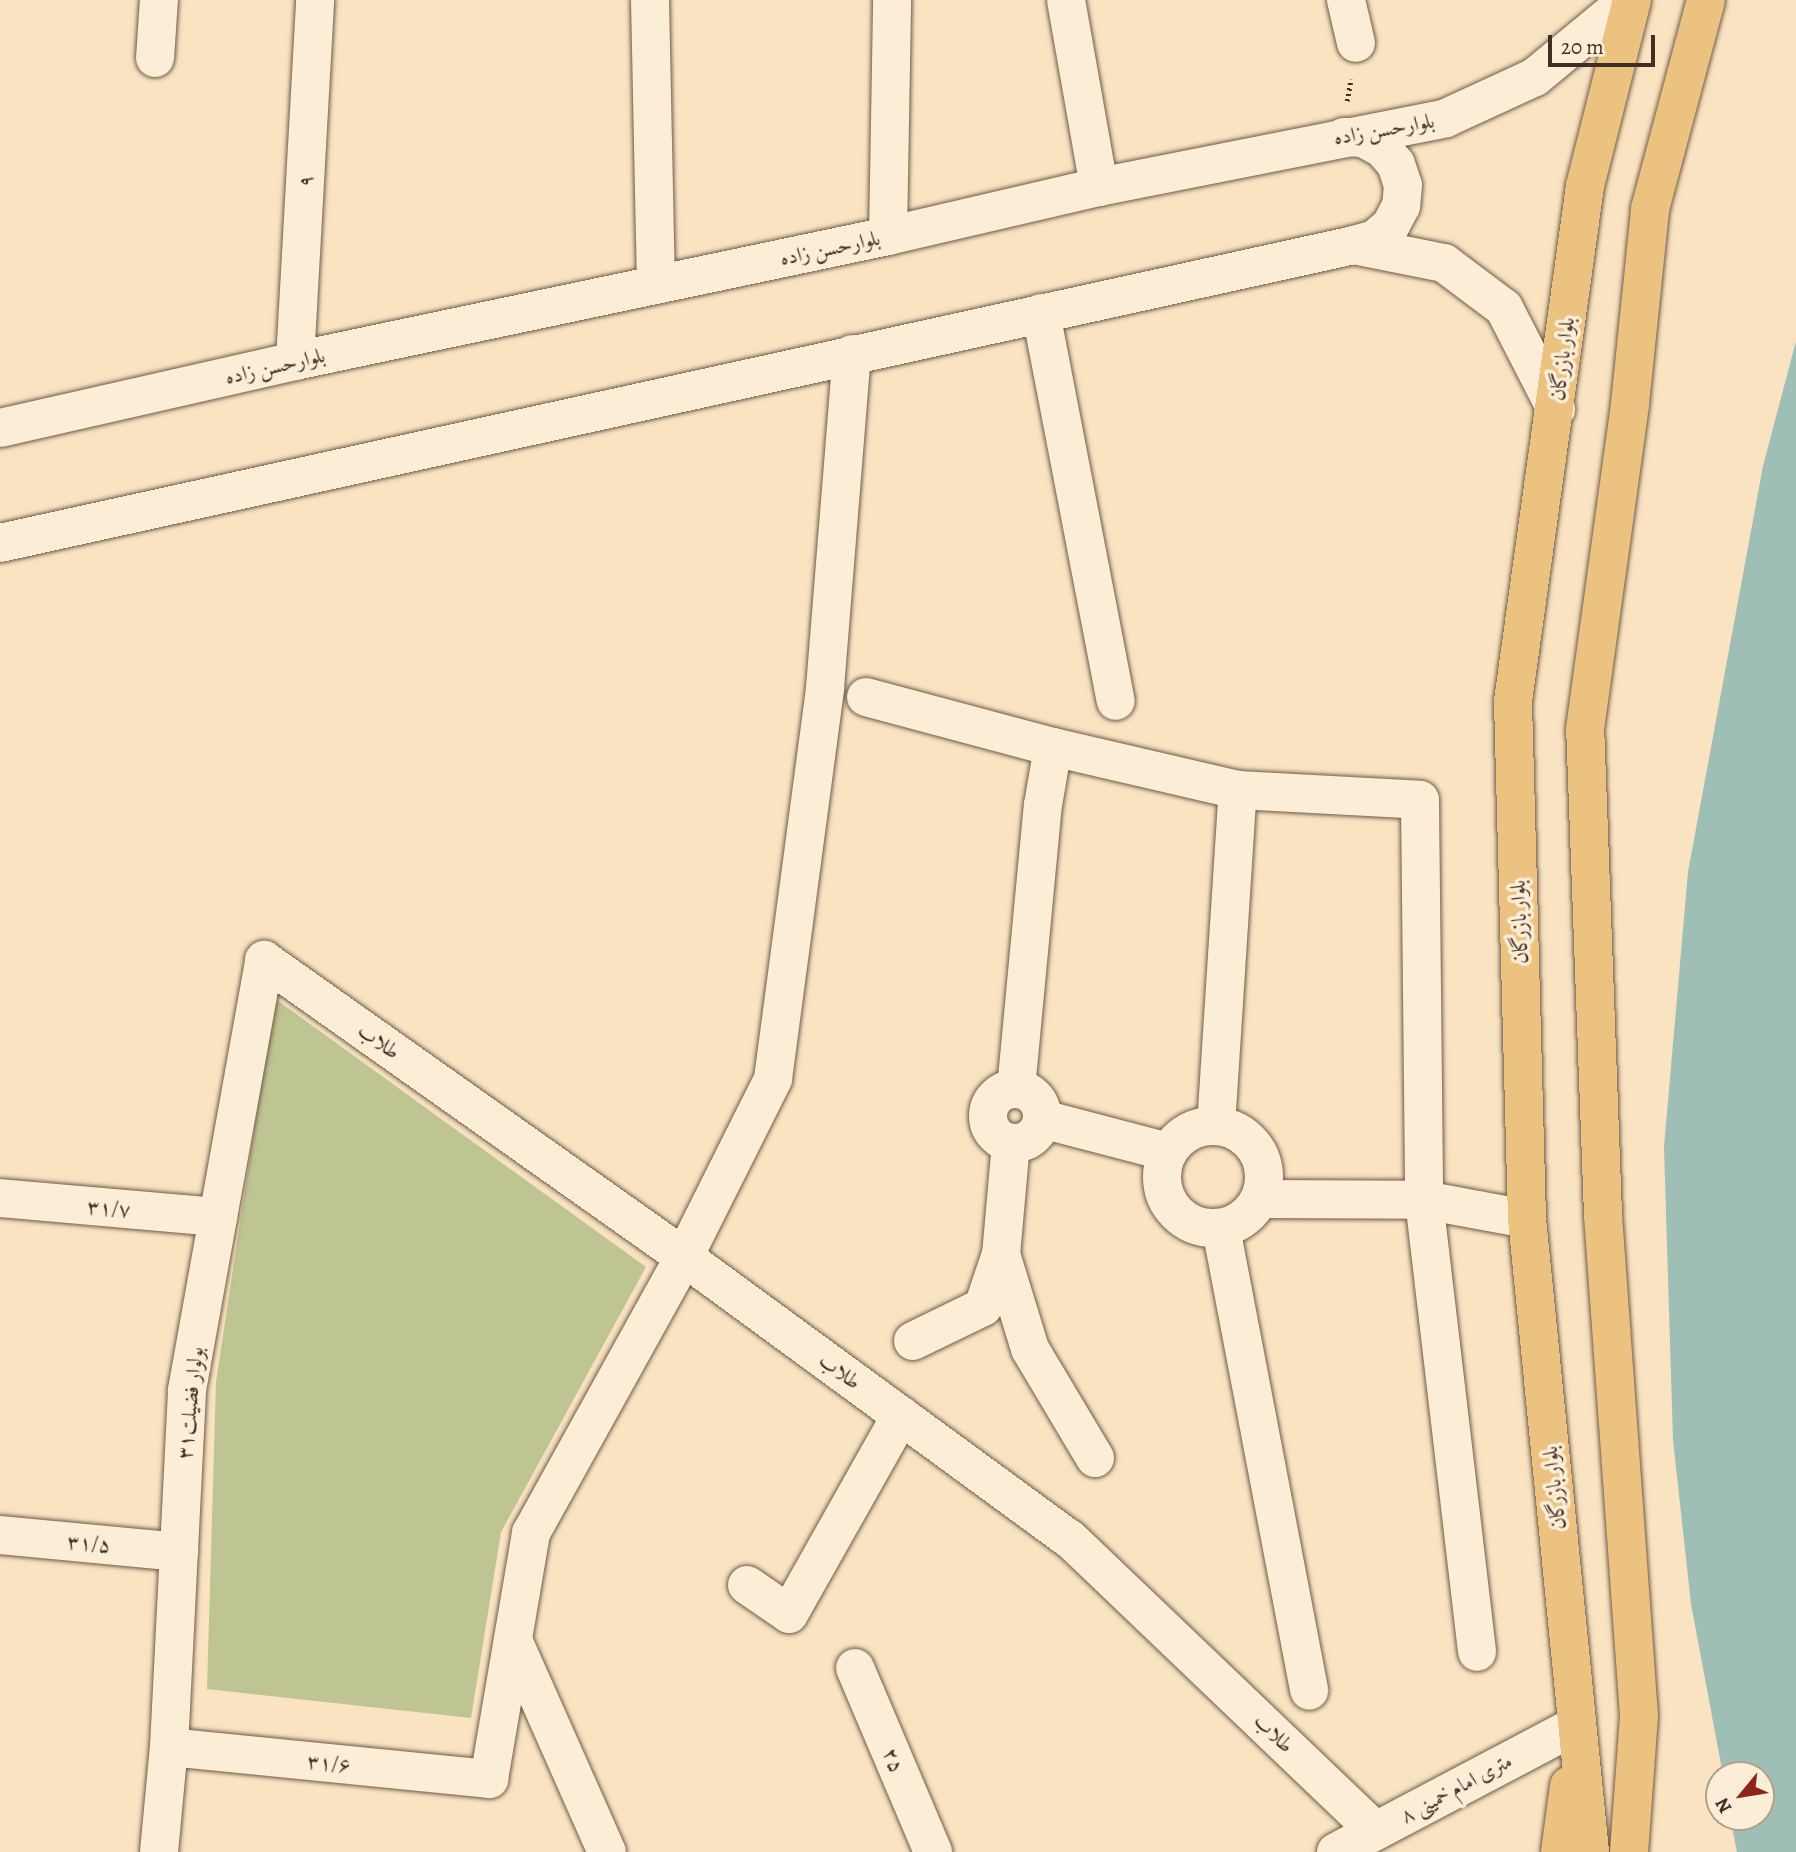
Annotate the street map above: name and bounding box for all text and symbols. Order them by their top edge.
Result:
scale bar [1551,21,1658,65]
text: 20 m [1561,33,1604,61]
street label: بلوارحسن زاده [1332,108,1436,150]
street label: ۹ [292,174,318,188]
street label: بلوارحسن زاده [778,225,882,271]
street label: بلوار بازرگان [1544,316,1580,402]
street label: بلوارحسن زاده [223,342,327,390]
street label: بلوار بازرگان [1505,880,1533,964]
street label: طلاب [353,1018,405,1064]
street label: ۳۱/۷ [86,1194,132,1222]
street label: بولوار فضیلت۳۱ [172,1346,208,1460]
street label: طلاب [814,1347,866,1395]
street label: بلوار بازرگان [1537,1445,1571,1531]
street label: ۳۱/۵ [66,1529,112,1557]
street label: طلاب [1249,1708,1299,1758]
street label: ۲۵ [878,1744,910,1776]
street label: ۳۱/۶ [306,1748,352,1778]
street label: ۸ متری امام خمینی [1396,1748,1516,1828]
north arrow [1705,1761,1775,1831]
text: N [1709,1793,1738,1818]

